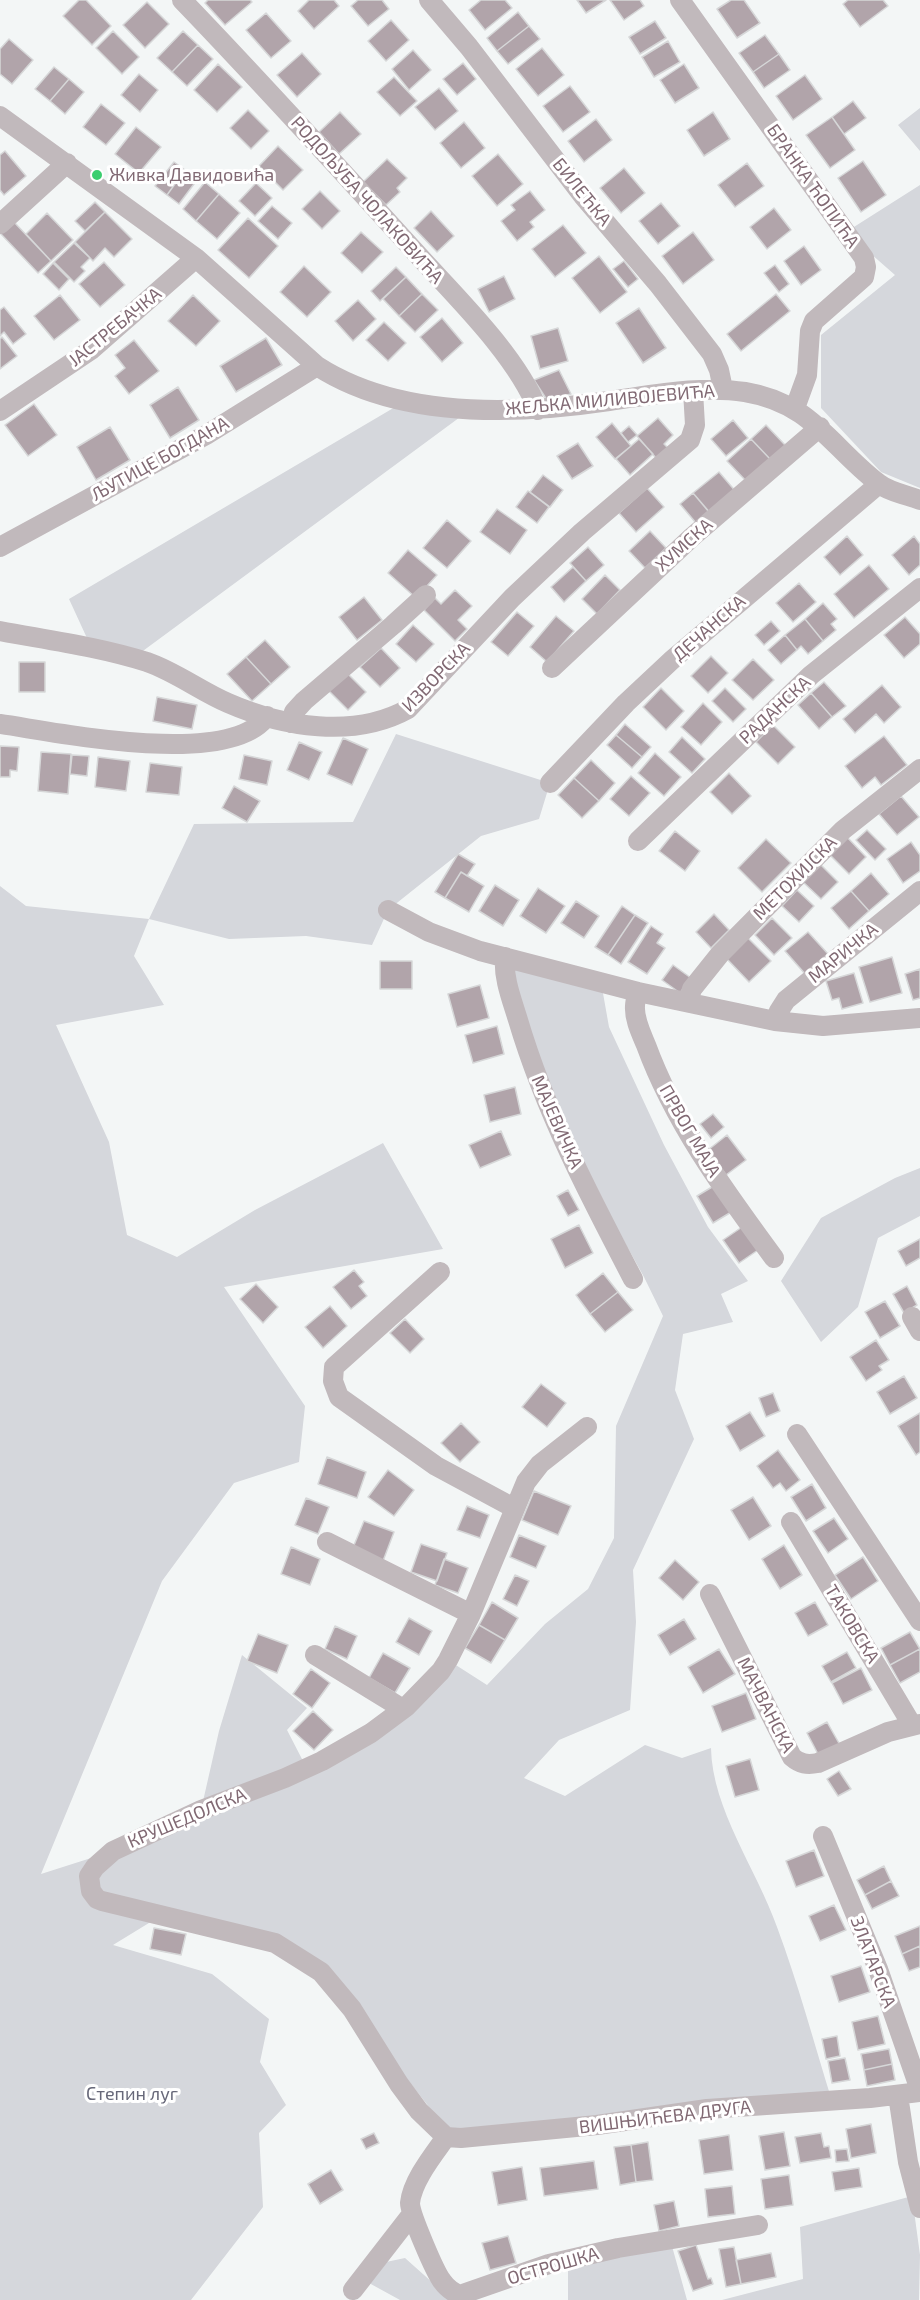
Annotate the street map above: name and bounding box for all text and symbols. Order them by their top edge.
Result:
street label: РОДОЉУБА ЧОЛАКОВИЋА [286,112,448,288]
street label: БРАНКА ЋОПИЋА [762,120,864,252]
street label: БИЛЕЋКА [548,154,616,230]
place label: Живка Давидовића [109,164,274,186]
marker: Живка Давидовића [90,168,104,182]
street label: ЈАСТРЕБАЧКА [64,283,166,371]
street label: ЖЕЉКА МИЛИВОЈЕВИЋА [504,380,716,420]
street label: ЉУТИЦЕ БОГДАНА [87,412,233,506]
street label: ХУМСКА [651,514,717,576]
street label: ДЕЧАНСКА [668,591,750,665]
street label: ИЗВОРСКА [398,638,474,716]
street label: РАДАНСКА [735,671,815,749]
street label: МЕТОХИЈСКА [749,832,841,924]
street label: МАРИЧКА [804,918,882,988]
street label: МАЈЕВИЧКА [527,1072,587,1172]
street label: ПРВОГ МАЈА [655,1081,725,1181]
street label: ТАКОВСКА [820,1581,884,1667]
street label: МАЧВАНСКА [733,1654,799,1756]
street label: КРУШЕДОЛСКА [125,1783,249,1853]
street label: ЗЛАТАРСКА [846,1913,900,2011]
park label: Степин луг [86,2083,178,2105]
street label: ВИШЊИЋЕВА ДРУГА [578,2096,752,2138]
street label: ОСТРОШКА [505,2243,601,2289]

